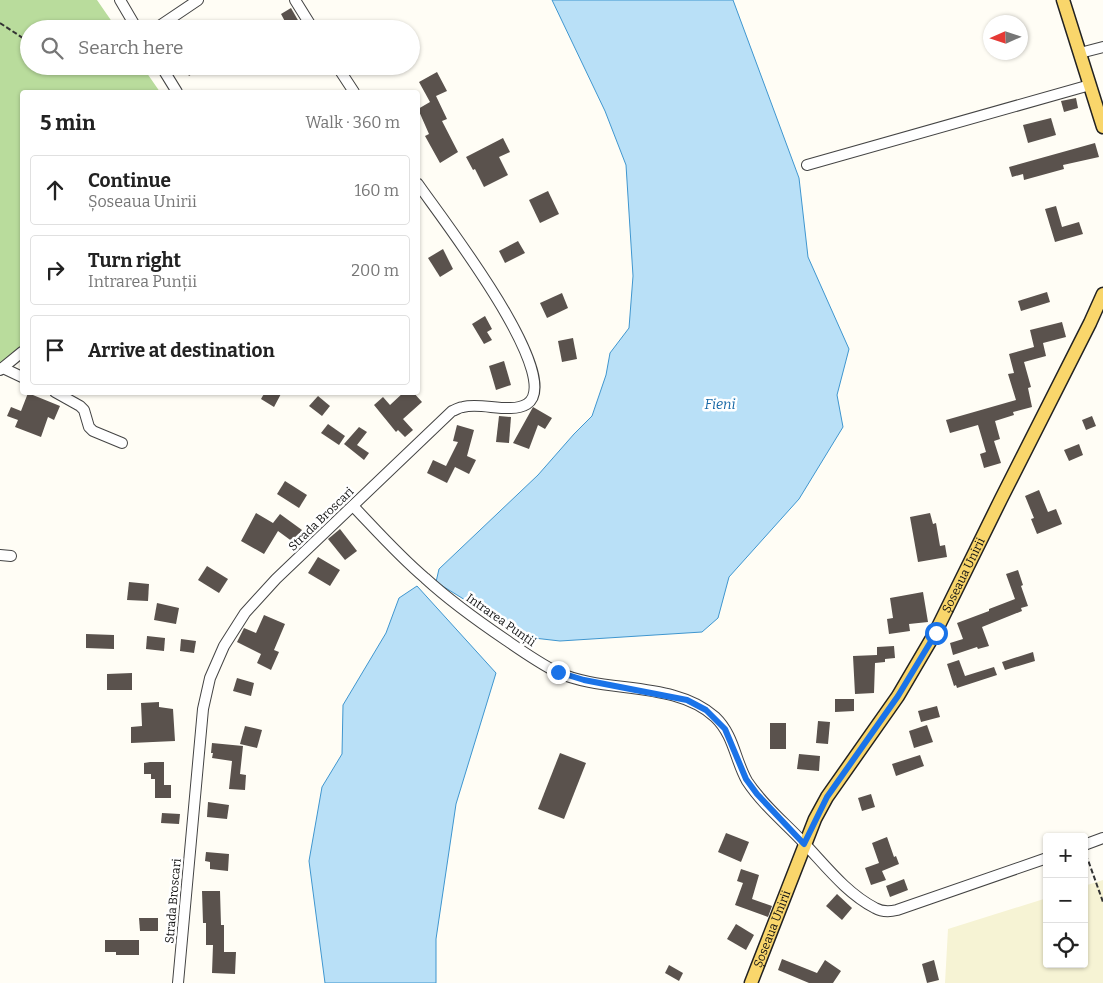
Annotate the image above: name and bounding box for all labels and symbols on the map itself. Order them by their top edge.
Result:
north arrow [983,15,1028,60]
water label: Fieni [704,396,736,413]
street label: Strada Broscari [285,484,357,554]
street label: Șoseaua Unirii [939,535,988,615]
street label: Intrarea Punții [463,591,539,650]
route start [925,622,948,645]
route end [547,661,570,684]
street label: Strada Broscari [162,858,184,944]
street label: Șoseaua Unirii [751,888,794,970]

